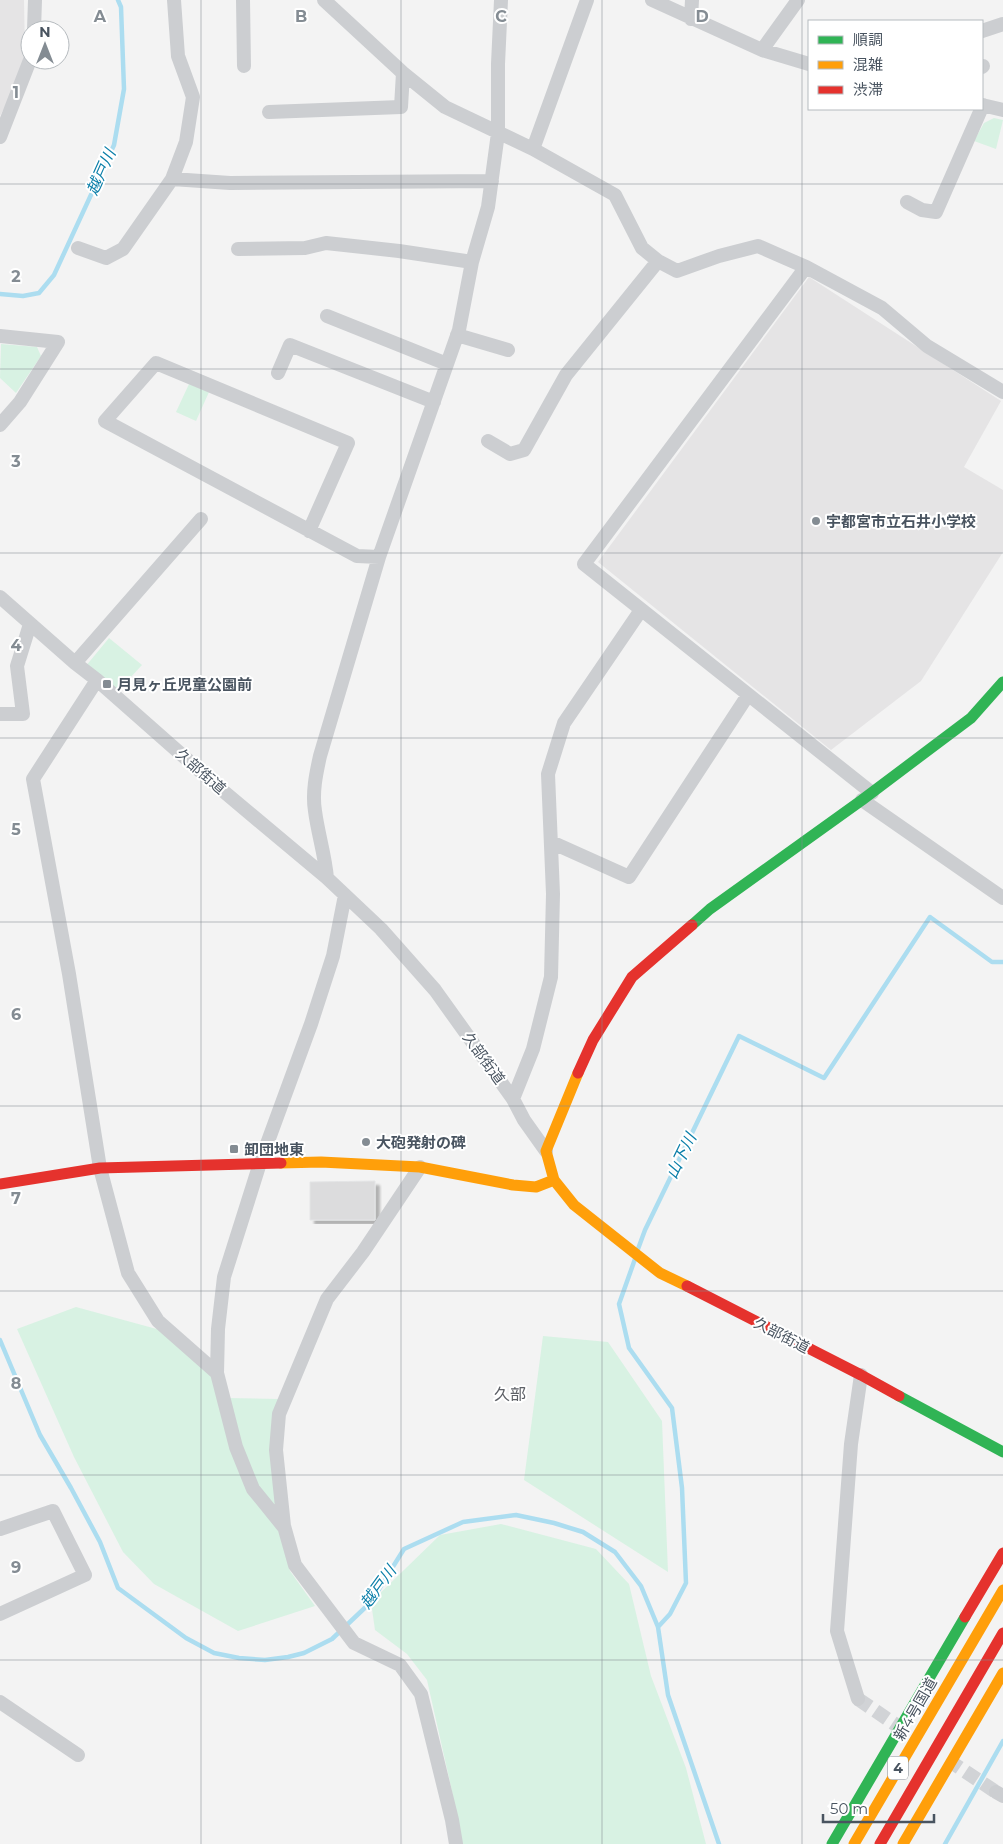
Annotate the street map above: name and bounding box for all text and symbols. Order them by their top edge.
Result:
text: A [93,7,107,26]
text: B [295,7,307,26]
text: C [495,7,507,26]
text: D [695,7,709,26]
north arrow [20,20,70,70]
legend [808,20,983,110]
text: N [39,23,51,41]
text: 順調 [853,30,883,49]
text: 混雑 [853,55,883,74]
text: 渋滞 [853,80,883,99]
text: 1 [13,83,19,102]
water label: 越戸川 [83,144,120,198]
text: 2 [11,267,21,286]
text: 3 [10,452,21,471]
place label: 宇都宮市立石井小学校 [826,512,976,531]
marker: 宇都宮市立石井小学校 [810,515,822,527]
text: 4 [10,636,22,655]
place label: 月見ヶ丘児童公園前 [117,675,252,694]
marker: 月見ヶ丘児童公園前 [101,678,113,690]
street label: 久部街道 [172,744,230,798]
text: 5 [11,820,21,839]
text: 6 [11,1005,21,1024]
street label: 久部街道 [459,1028,509,1088]
water label: 山下川 [662,1128,701,1182]
place label: 大砲発射の碑 [376,1133,466,1152]
marker: 大砲発射の碑 [360,1136,372,1148]
place label: 卸団地東 [244,1140,304,1159]
marker: 卸団地東 [228,1143,240,1155]
text: 7 [11,1189,21,1208]
street label: 久部街道 [751,1313,813,1357]
text: 8 [11,1374,21,1393]
district label: 久部 [494,1385,526,1404]
text: 9 [11,1558,21,1577]
water label: 越戸川 [356,1560,401,1612]
street label: 新4号国道 [889,1674,941,1744]
road number: 4 [888,1756,908,1780]
scale bar [823,1792,934,1824]
text: 50 m [830,1799,868,1818]

